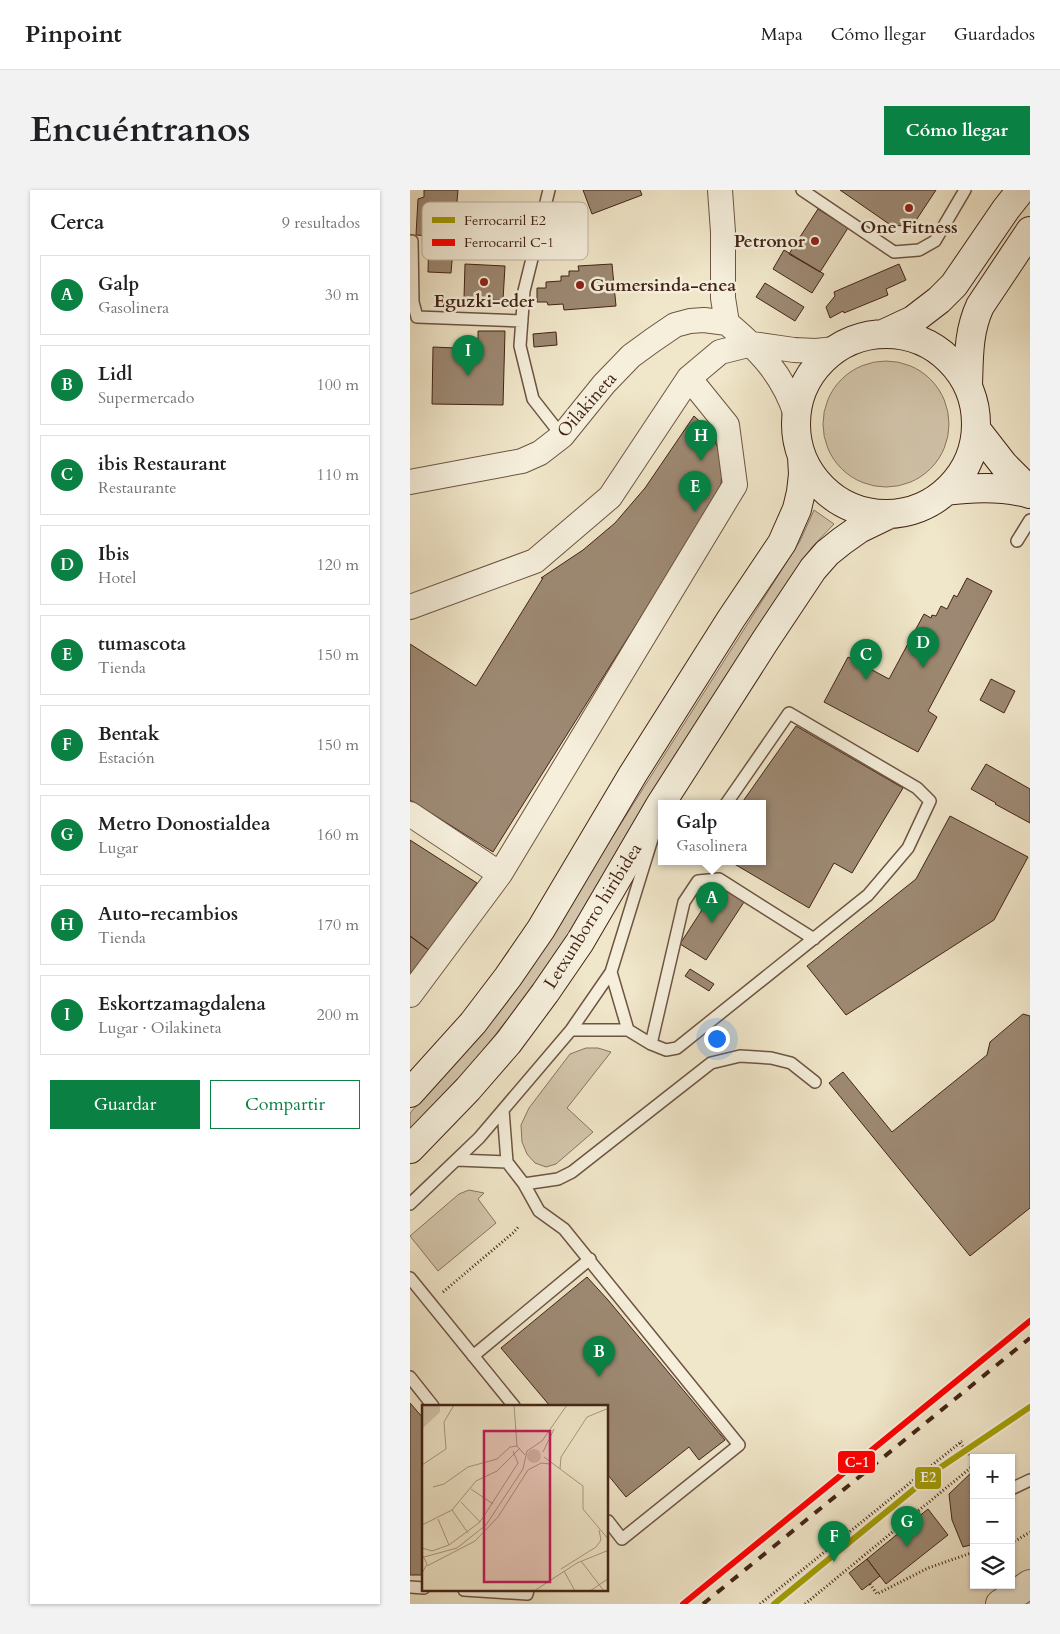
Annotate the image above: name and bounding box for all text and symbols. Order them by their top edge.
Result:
text: Pinpoint [25,18,122,51]
text: Mapa [761,22,803,47]
text: Cómo llegar [831,22,926,47]
text: Guardados [954,22,1035,47]
text: Encuéntranos [30,106,251,154]
button: Cómo llegar [884,106,1030,155]
legend [422,202,588,260]
marker: One Fitness [903,202,915,214]
text: Cerca [50,208,104,237]
text: Ferrocarril E2 [464,211,546,230]
text: 9 resultados [282,212,360,234]
place label: One Fitness [860,215,958,240]
place label: Petronor [734,229,806,254]
text: Ferrocarril C-1 [464,233,554,252]
marker: Petronor [809,235,821,247]
text: Galp [98,271,139,297]
place label: Gumersinda-enea [590,273,736,298]
marker: Eguzki-eder [478,276,490,288]
marker: Gumersinda-enea [574,279,586,291]
text: A [61,284,73,306]
text: 30 m [325,284,359,306]
place label: Eguzki-eder [434,289,535,314]
text: Gasolinera [98,297,169,319]
pin: I [452,335,484,376]
text: Lidl [98,361,132,387]
street label: Oilakineta [551,367,623,443]
text: B [61,374,73,396]
text: 100 m [317,374,359,396]
text: Supermercado [98,387,194,409]
pin: H [685,420,717,461]
text: ibis Restaurant [98,451,226,477]
text: C [61,464,73,486]
text: 110 m [317,464,359,486]
pin: E [679,471,711,512]
text: Restaurante [98,477,177,499]
text: Ibis [98,541,129,567]
text: D [60,554,74,576]
text: 120 m [317,554,359,576]
text: Hotel [98,567,136,589]
pin: D [907,627,939,668]
text: tumascota [98,631,186,657]
pin: C [850,639,882,680]
text: E [62,644,72,666]
text: 150 m [317,644,359,666]
text: Tienda [98,657,146,679]
text: Bentak [98,721,160,747]
text: F [62,734,72,756]
text: 150 m [317,734,359,756]
text: Estación [98,747,155,769]
popup [658,800,766,865]
text: Galp [676,809,718,835]
text: Metro Donostialdea [98,811,270,837]
text: G [60,824,74,846]
text: 160 m [317,824,359,846]
text: Gasolinera [676,835,748,857]
text: Lugar [98,837,138,859]
street label: Letxunborro hiribidea [538,838,648,994]
pin: A [696,882,728,923]
text: Auto-recambios [98,901,238,927]
text: H [60,914,74,936]
text: 170 m [317,914,359,936]
text: Tienda [98,927,146,949]
text: Eskortzamagdalena [98,991,266,1017]
text: I [64,1004,70,1026]
text: 200 m [317,1004,359,1026]
text: Lugar · Oilakineta [98,1017,222,1039]
your location [704,1026,730,1052]
button: Guardar [50,1080,200,1129]
button: Compartir [210,1080,360,1129]
pin: B [583,1336,615,1377]
inset map [422,1405,609,1592]
line badge: C-1 [837,1450,876,1474]
text: C-1 [845,1453,869,1472]
map controls [970,1454,1015,1589]
button: + [970,1454,1015,1499]
line badge: E2 [914,1466,942,1490]
text: E2 [920,1468,936,1487]
button: − [970,1499,1015,1544]
pin: G [891,1506,923,1547]
pin: F [818,1521,850,1562]
button: layers [970,1544,1015,1589]

